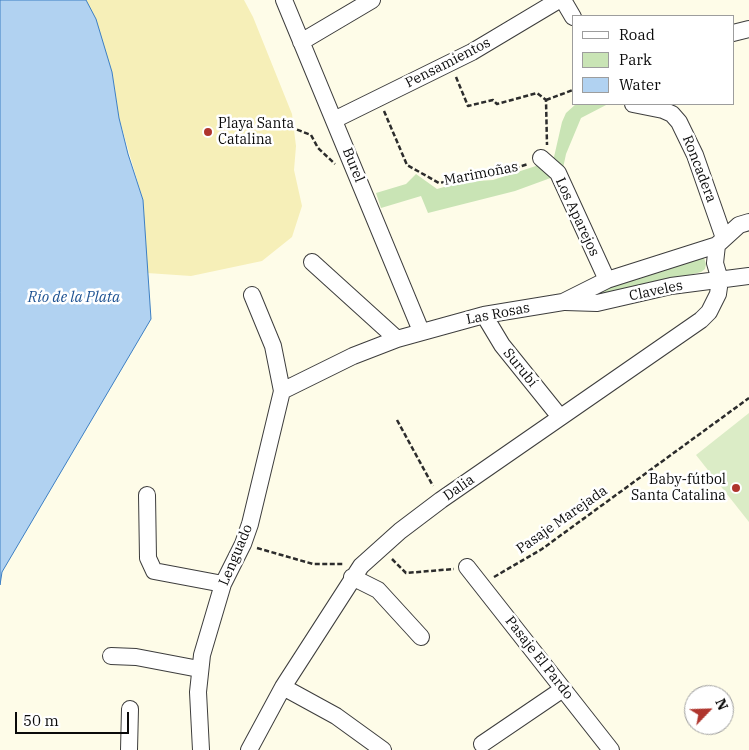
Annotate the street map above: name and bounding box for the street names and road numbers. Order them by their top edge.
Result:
street label: Pensamientos [403,34,493,92]
street label: Roncadera [678,133,720,205]
street label: Burel [339,145,367,185]
street label: Marimoñas [443,159,519,189]
street label: Los Aparejos [551,175,603,259]
street label: Claveles [628,277,684,305]
street label: Las Rosas [465,300,531,328]
street label: Surubí [499,345,541,391]
street label: Dalia [440,471,478,505]
street label: Pasaje Marejada [513,482,611,558]
street label: Lenguado [216,522,256,588]
street label: Pasaje El Pardo [501,613,577,703]

